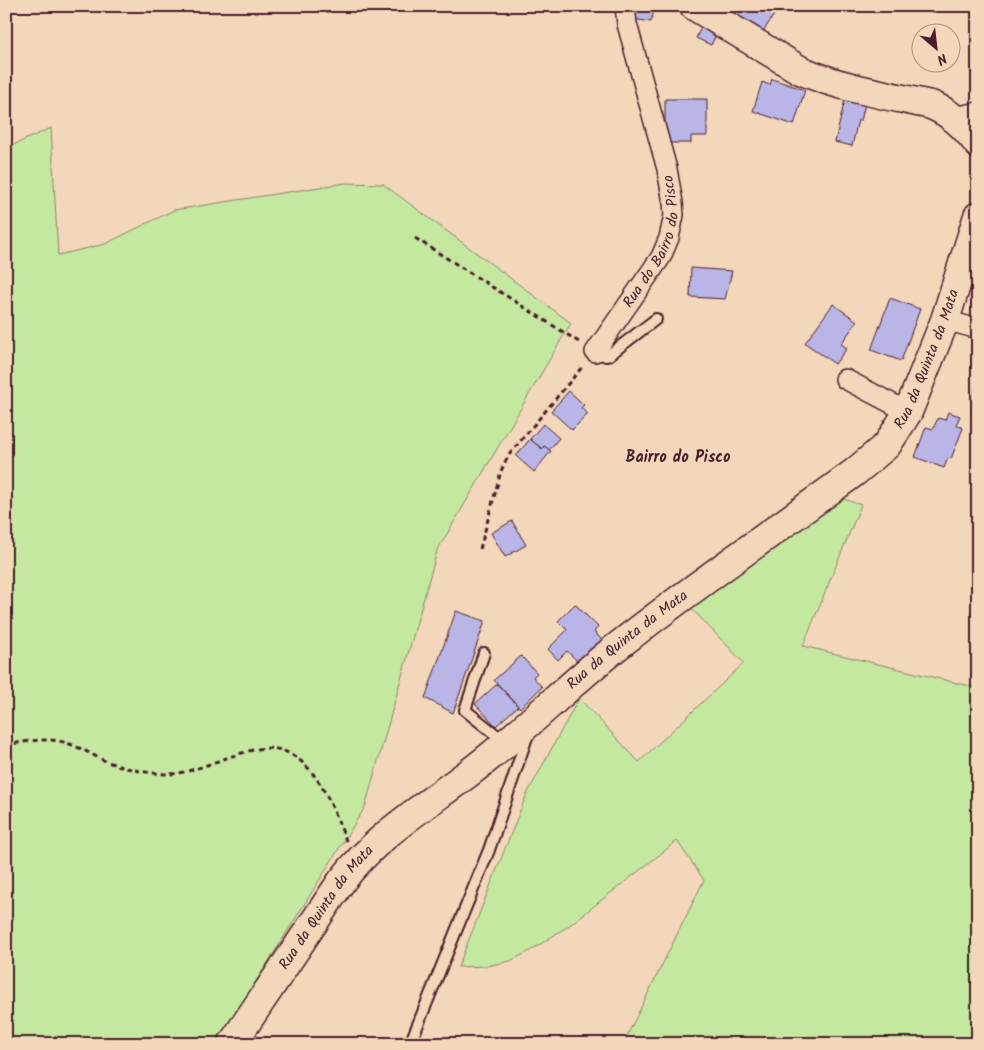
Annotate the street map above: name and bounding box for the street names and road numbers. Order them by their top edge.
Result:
street label: Rua do Bairro do Pisco [617,173,686,313]
street label: Rua da Quinta da Mata [888,286,966,434]
street label: Rua da Quinta da Mata [561,584,693,696]
street label: Rua da Quinta da Mata [273,840,380,975]

